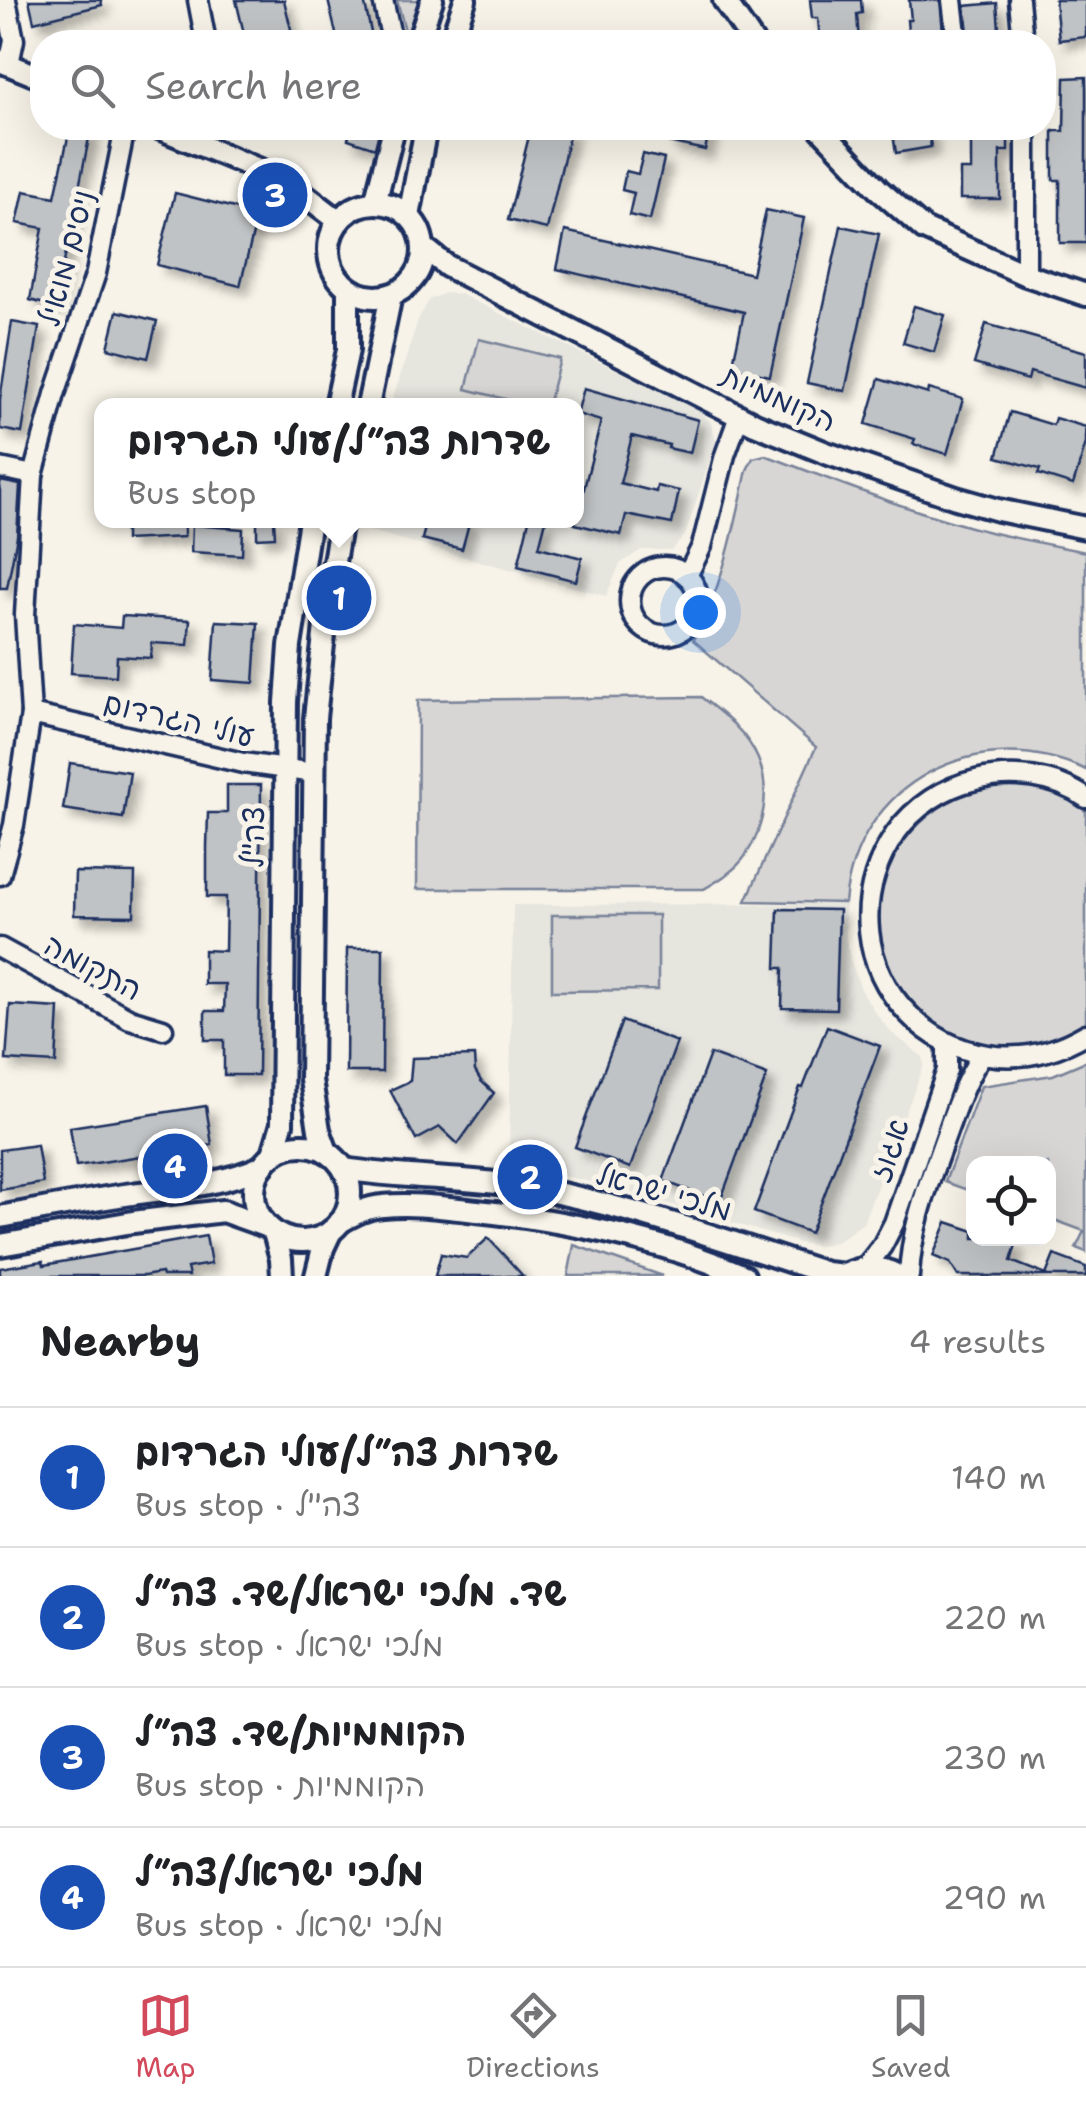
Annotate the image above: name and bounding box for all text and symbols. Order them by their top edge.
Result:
search box [30,30,1056,140]
icon: search [65,58,120,113]
text: Search here [145,60,362,111]
pin: 3 [242,158,308,232]
street label: ניסים מואיל [28,185,104,331]
street label: הקוממיות [713,354,843,442]
popup [94,398,584,528]
text: שדרות צה״ל/עולי הגרדום [127,415,551,466]
text: Bus stop [127,471,257,514]
pin: 1 [306,560,372,636]
your location [675,587,726,638]
street label: עולי הגרדום [100,682,258,756]
street label: צה"ל [232,806,274,868]
street label: התקומה [37,924,149,1010]
street label: אגוז [859,1113,919,1187]
pin: 4 [142,1128,208,1204]
pin: 2 [498,1140,562,1214]
street label: מלכי ישראל [591,1153,737,1231]
map controls [966,1156,1056,1246]
button: locate [966,1156,1056,1246]
text: Nearby [40,1313,200,1369]
text: 4 results [909,1320,1046,1363]
text: שדרות צה״ל/עולי הגרדום [135,1426,558,1477]
text: 1 [65,1456,80,1499]
text: 140 m [951,1456,1046,1499]
text: Bus stop · צה"ל [135,1483,361,1526]
text: שד. מלכי ישראל/שד. צה״ל [135,1566,567,1617]
text: 2 [61,1596,84,1639]
text: 220 m [943,1596,1046,1639]
text: Bus stop · מלכי ישראל [135,1623,443,1666]
text: הקוממיות/שד. צה״ל [135,1706,467,1757]
text: 3 [61,1736,84,1779]
text: 230 m [943,1736,1046,1779]
text: Bus stop · הקוממיות [135,1763,425,1806]
text: מלכי ישראל/צה״ל [135,1846,424,1897]
text: 4 [61,1876,84,1919]
text: 290 m [943,1876,1046,1919]
text: Bus stop · מלכי ישראל [135,1903,443,1946]
tab: Map [136,1988,195,2086]
tab: Directions [466,1988,600,2086]
tab: Saved [871,1988,950,2086]

